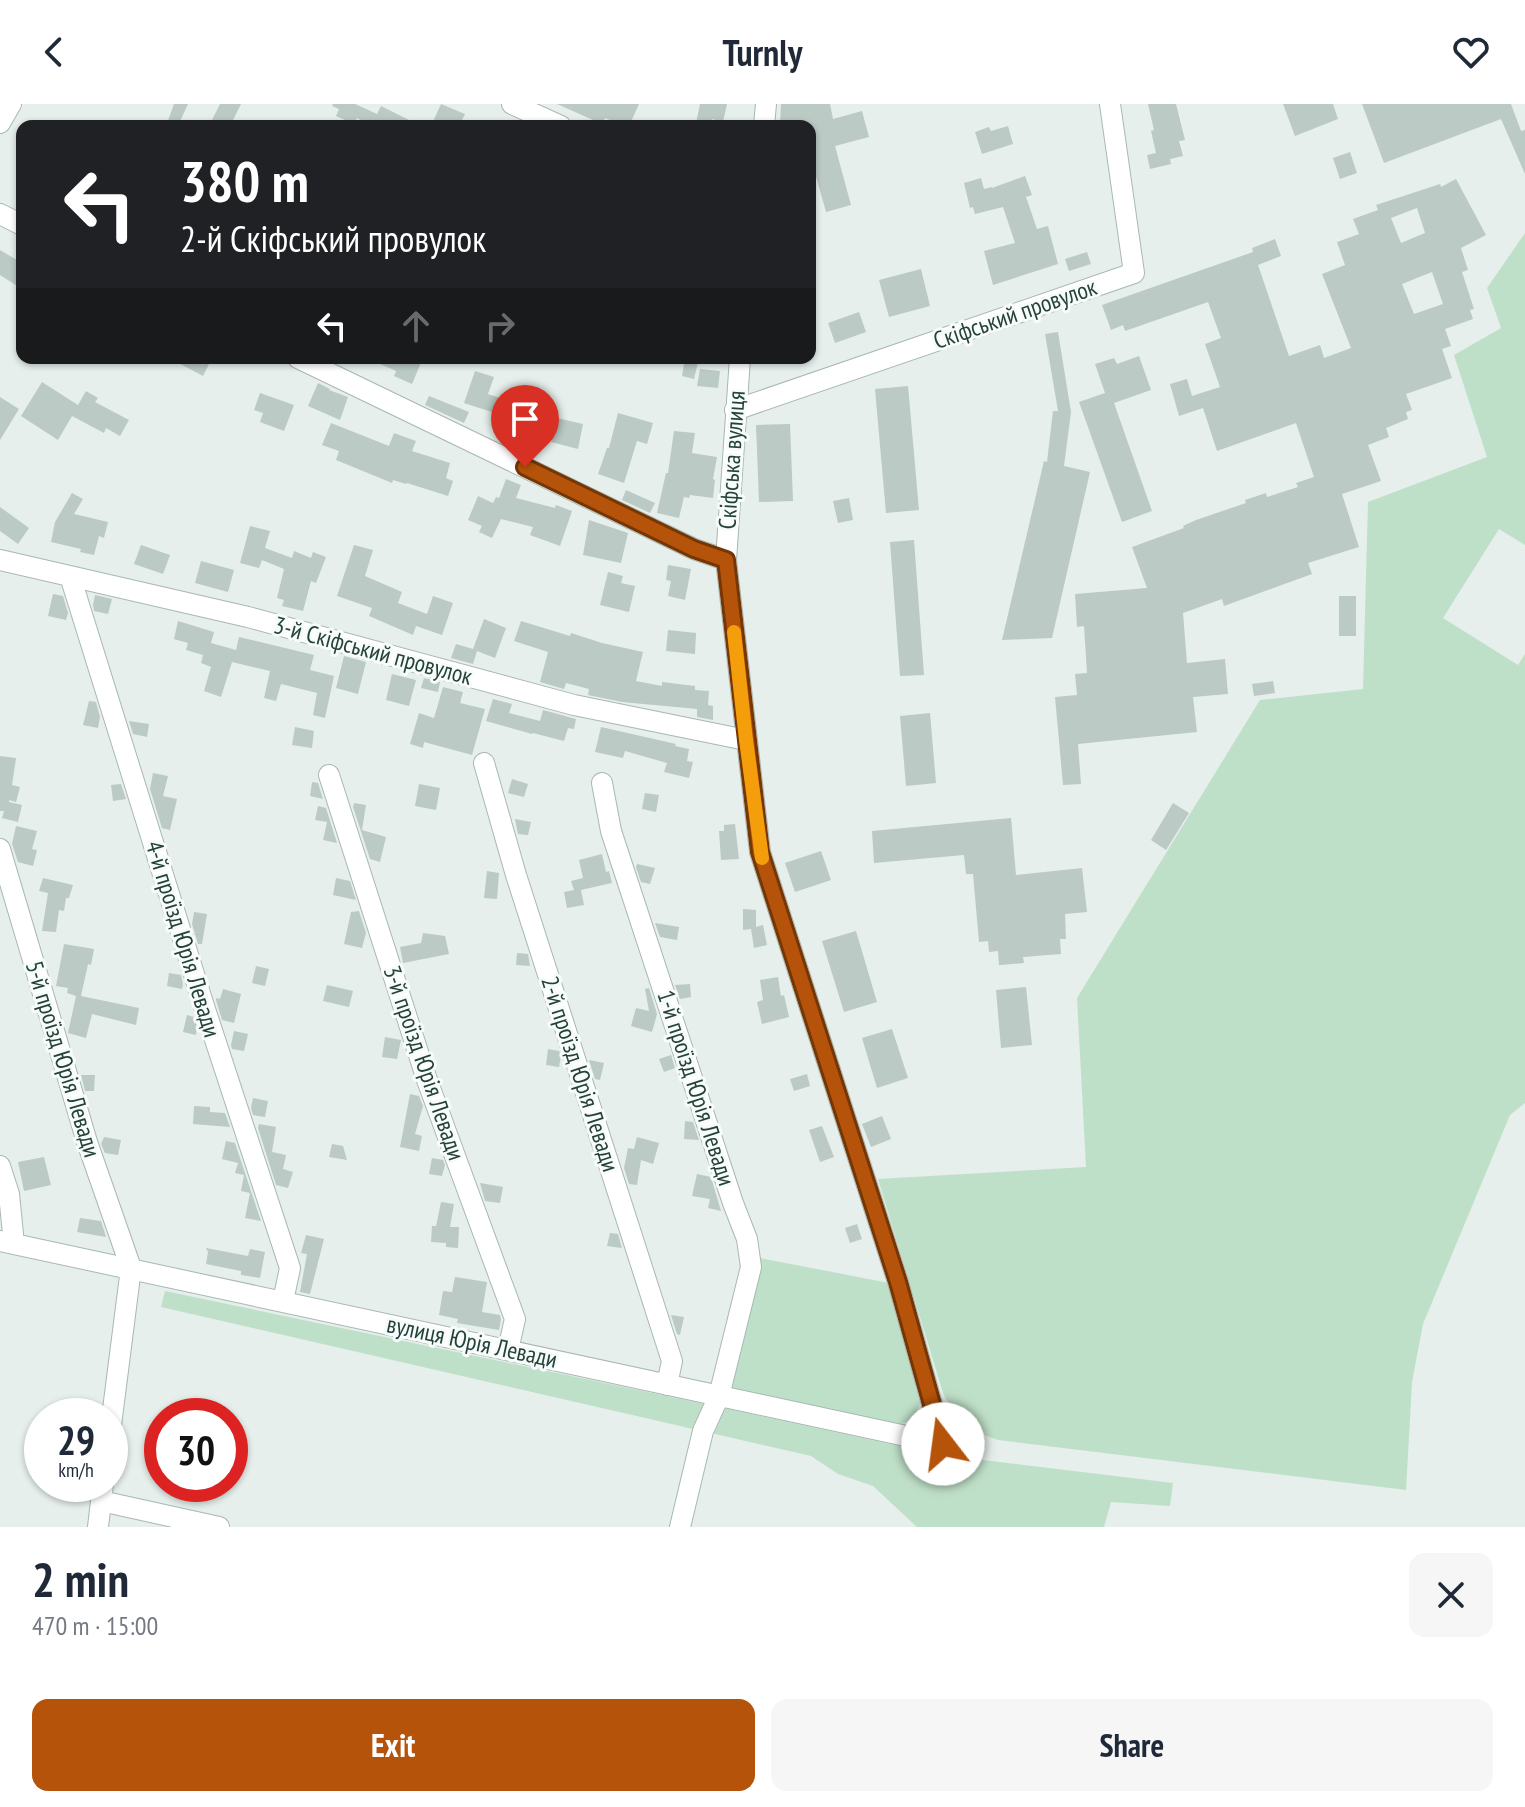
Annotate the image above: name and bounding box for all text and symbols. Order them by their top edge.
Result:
text: Turnly [723,29,802,76]
icon: back [32,30,76,74]
icon: heart [1449,30,1493,74]
text: 380 m [180,145,309,217]
icon: left [48,152,152,256]
text: 2-й Скіфський провулок [180,215,486,262]
street label: Скіфський провулок [929,271,1101,356]
icon: left [310,304,354,348]
icon: ahead [394,304,438,348]
icon: right [478,304,522,348]
pin [491,385,559,467]
street label: Скіфська вулиця [711,390,752,530]
icon: arrive [503,397,547,441]
street label: 3-й Скіфський провулок [271,609,476,692]
street label: 4-й проїзд Юрія Левади [139,837,228,1041]
street label: 5-й проїзд Юрія Левади [19,957,108,1161]
street label: 3-й проїзд Юрія Левади [377,961,472,1164]
street label: 2-й проїзд Юрія Левади [534,972,627,1176]
street label: 1-й проїзд Юрія Левади [650,986,743,1190]
street label: вулиця Юрія Левади [384,1308,560,1375]
speed limit sign: 30 [144,1398,248,1502]
position arrow [901,1402,985,1486]
text: 29 [57,1414,95,1466]
text: km/h [58,1457,94,1483]
text: 2 min [32,1548,129,1610]
button: close [1409,1553,1493,1637]
text: 470 m · 15:00 [32,1609,158,1642]
button: Exit [32,1699,755,1791]
button: Share [771,1699,1493,1791]

